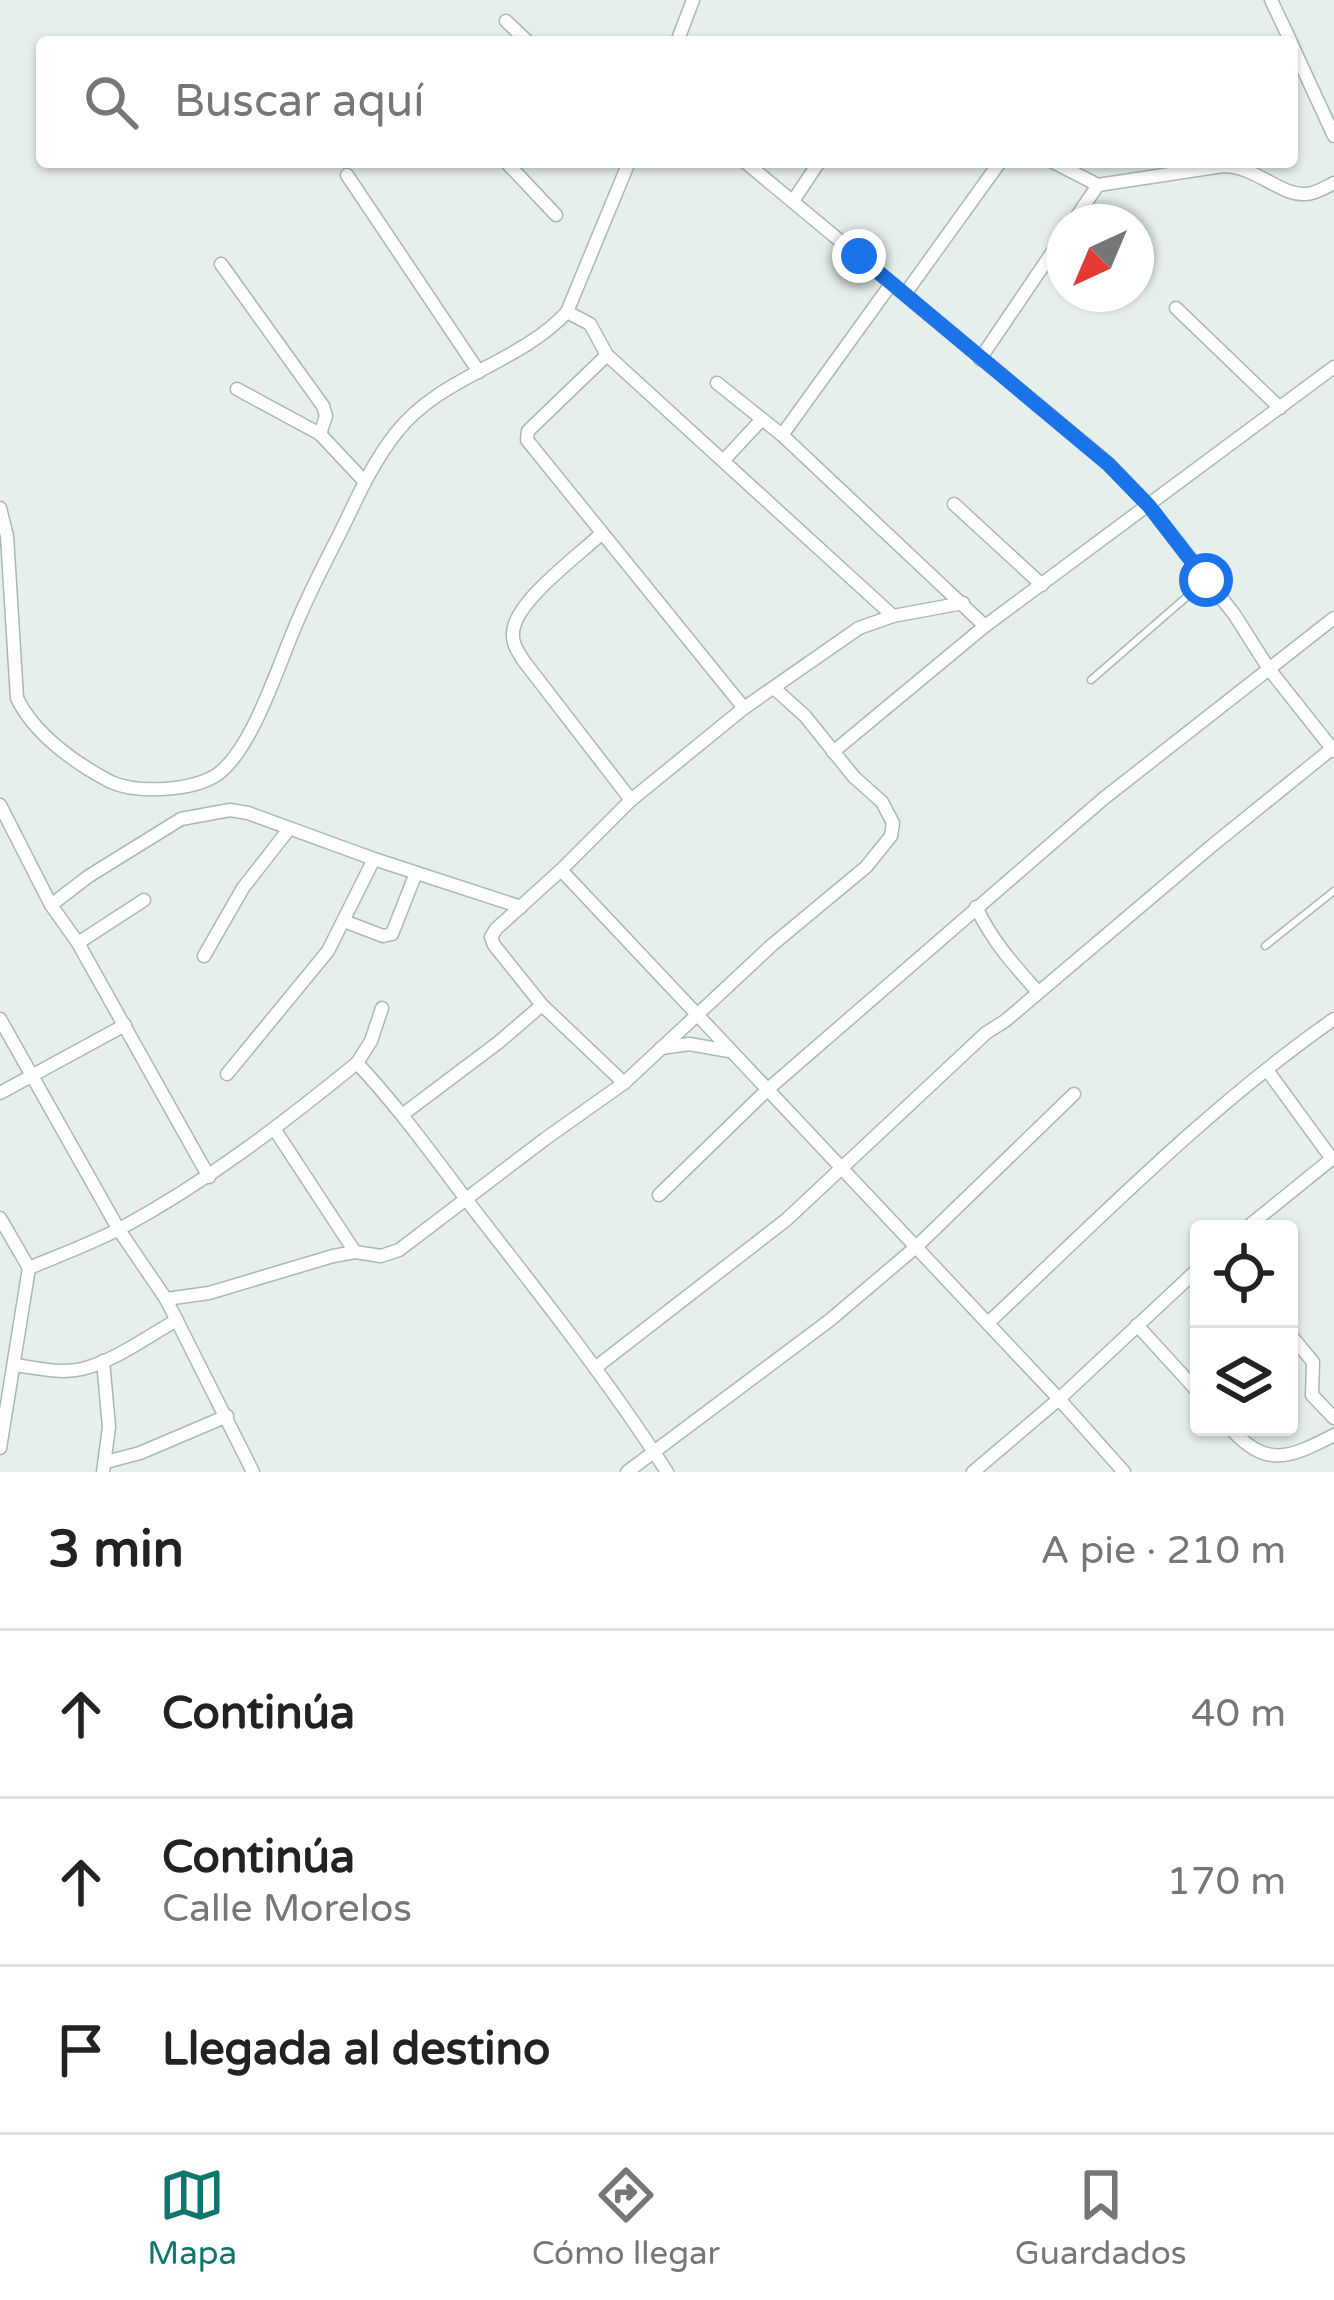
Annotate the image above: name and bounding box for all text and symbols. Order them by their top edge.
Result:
search box [36,36,1298,168]
icon: search [78,69,144,135]
text: Buscar aquí [174,75,424,129]
north arrow [1046,204,1154,312]
route end [832,229,886,283]
route start [1179,553,1233,607]
map controls [1190,1220,1298,1436]
button: locate [1190,1220,1298,1328]
button: layers [1190,1328,1298,1436]
text: 3 min [48,1519,184,1581]
text: A pie · 210 m [1041,1527,1286,1574]
icon: ahead [48,1681,114,1747]
text: Continúa [162,1687,355,1741]
text: 40 m [1191,1690,1286,1737]
text: Continúa [162,1831,355,1885]
icon: ahead [48,1849,114,1915]
text: 170 m [1167,1858,1286,1905]
text: Calle Morelos [162,1885,412,1932]
icon: arrive [48,2017,114,2083]
text: Llegada al destino [162,2023,550,2077]
tab: Mapa [147,2162,237,2273]
tab: Cómo llegar [532,2162,720,2273]
tab: Guardados [1015,2162,1187,2273]

